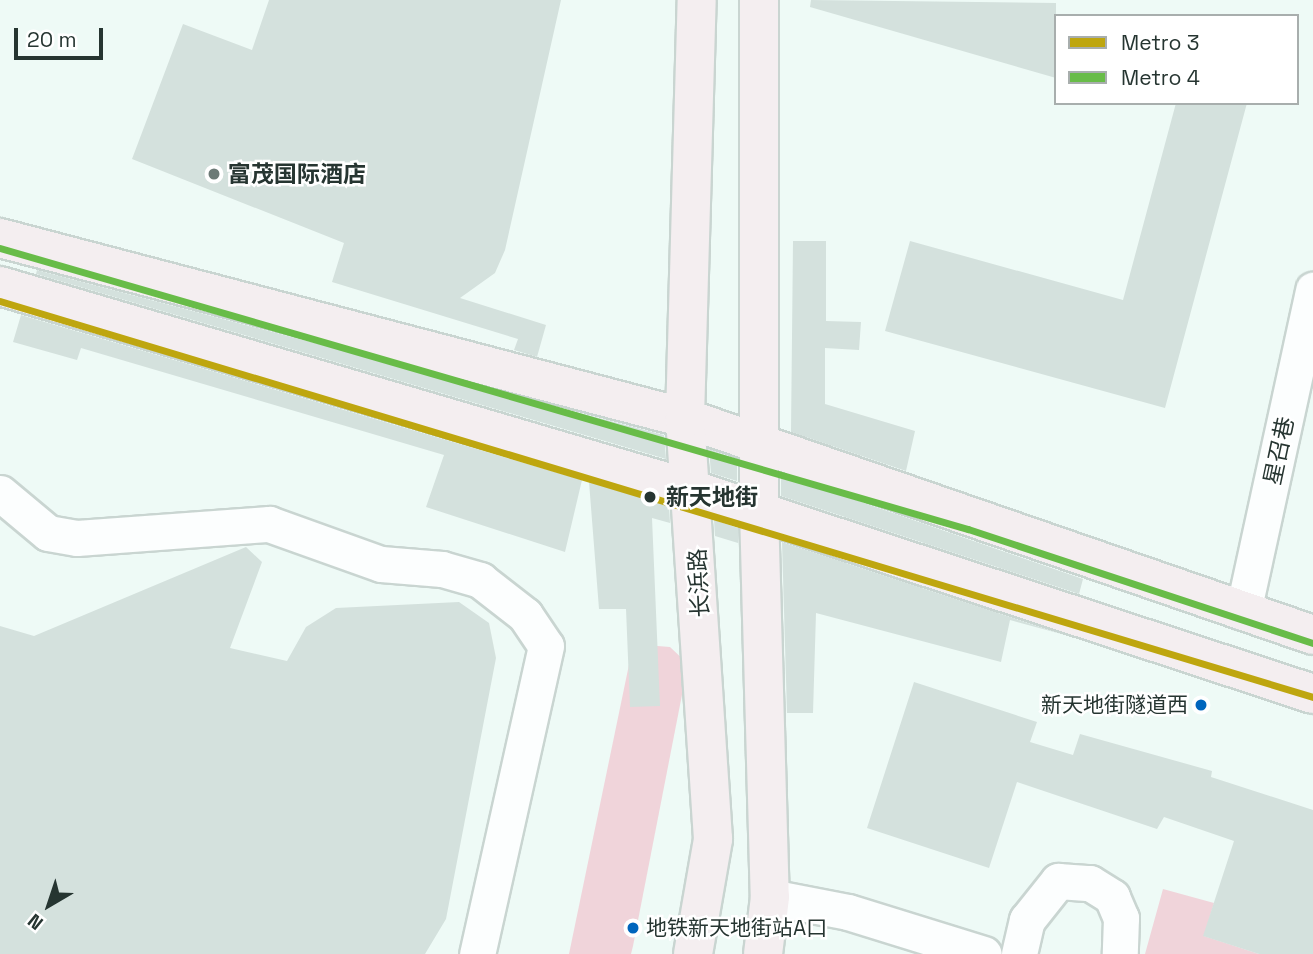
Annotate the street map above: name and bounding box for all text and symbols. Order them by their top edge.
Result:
scale bar [18,14,107,58]
legend [1054,14,1299,105]
text: 20 m [27,26,77,53]
text: Metro 3 [1121,29,1199,56]
text: Metro 4 [1121,64,1200,91]
place label: 富茂国际酒店 [228,160,366,188]
marker: 富茂国际酒店 [206,166,222,182]
street label: 星召巷 [1258,414,1300,488]
place label: 新天地街 [666,483,758,511]
marker: 新天地街 [640,487,660,507]
street label: 长浜路 [683,548,715,618]
place label: 新天地街隧道西 [1041,692,1188,718]
marker: 新天地街隧道西 [1194,698,1208,712]
north arrow [14,870,84,940]
text: N [23,908,48,935]
place label: 地铁新天地街站A口 [646,915,827,941]
marker: 地铁新天地街站A口 [626,921,640,935]

